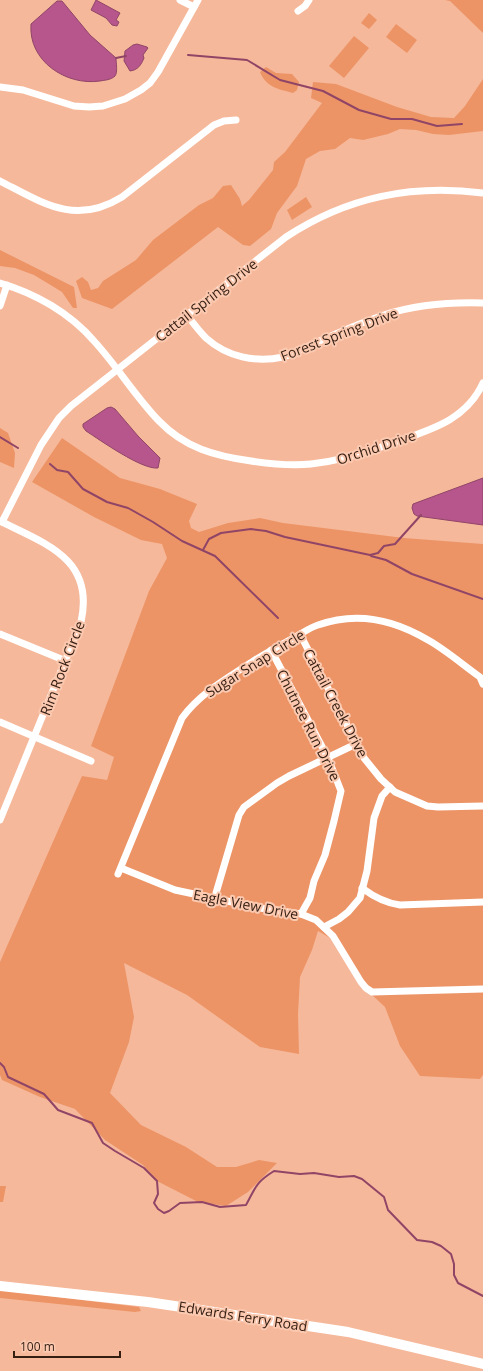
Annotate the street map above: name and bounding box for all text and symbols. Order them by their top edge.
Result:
street label: Cattail Spring Drive [151,254,261,346]
street label: Forest Spring Drive [278,303,400,365]
street label: Orchid Drive [334,425,418,469]
street label: Rim Rock Circle [35,618,89,718]
street label: Sugar Snap Circle [202,625,308,701]
street label: Cattail Creek Drive [299,645,373,761]
street label: Chutnee Run Drive [273,666,345,784]
street label: Eagle View Drive [192,884,300,924]
street label: Edwards Ferry Road [177,1296,309,1336]
scale bar [14,1333,120,1359]
text: 100 m [20,1338,55,1355]

